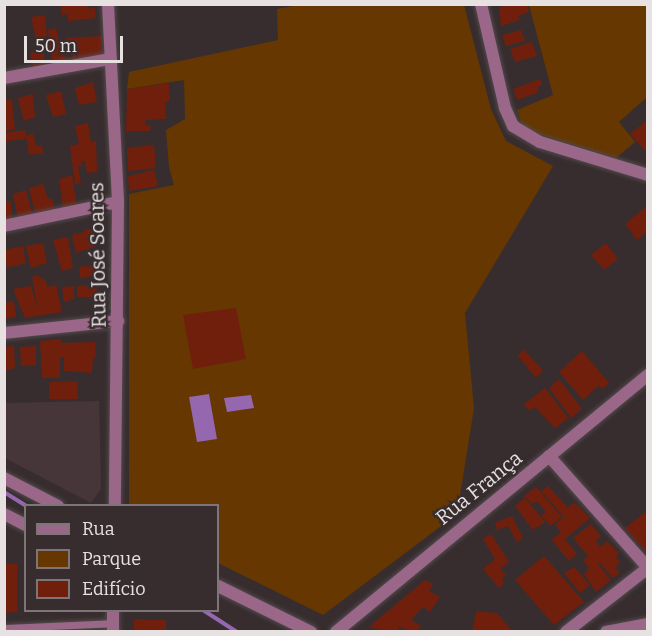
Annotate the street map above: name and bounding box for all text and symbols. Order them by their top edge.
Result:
scale bar [27,24,126,62]
text: 50 m [35,35,77,57]
street label: Rua José Soares [85,182,111,328]
street label: Rua França [431,446,527,530]
legend [24,504,219,612]
text: Rua [82,518,115,540]
text: Parque [82,548,141,570]
text: Edifício [82,578,146,600]

